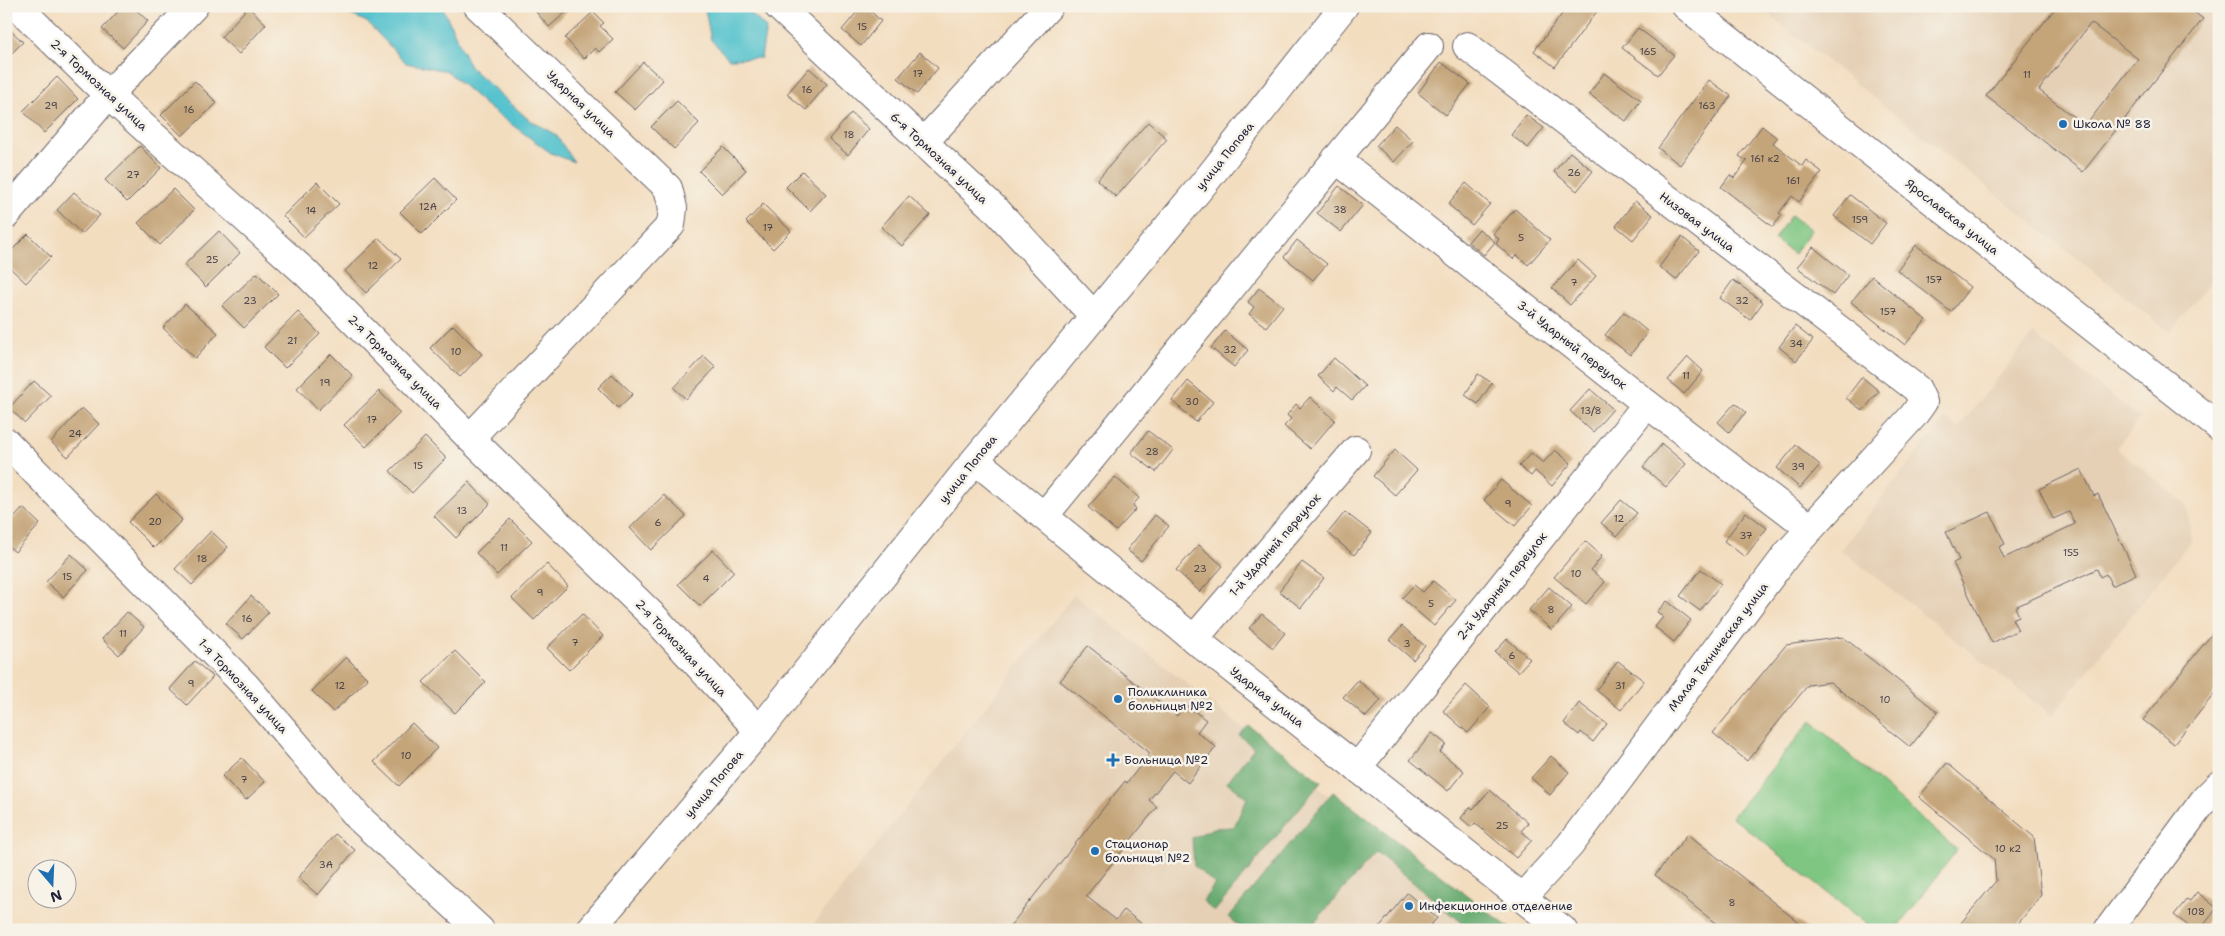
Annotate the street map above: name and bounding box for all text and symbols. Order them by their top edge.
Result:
house number: 15 [857,20,867,33]
street label: 2-я Тормозная улица [47,36,151,135]
house number: 165 [1640,45,1656,58]
street label: Ударная улица [543,67,619,141]
house number: 17 [913,67,923,80]
house number: 11 [2023,68,2031,81]
house number: 16 [802,83,812,96]
house number: 29 [44,99,58,112]
house number: 163 [1698,99,1716,112]
house number: 16 [184,103,194,116]
street label: 6-я Тормозная улица [887,109,992,208]
place label: Школа № 88 [2073,116,2151,132]
street label: улица Попова [1193,118,1258,193]
marker: Школа № 88 [2057,118,2069,130]
house number: 18 [843,128,855,141]
house number: 161 к2 [1750,152,1780,165]
house number: 26 [1567,166,1581,179]
house number: 27 [126,168,140,181]
house number: 161 [1786,174,1800,187]
street label: Ярославская улица [1902,176,2002,259]
street label: Низовая улица [1656,188,1738,256]
house number: 12А [419,200,437,213]
house number: 38 [1333,203,1347,216]
house number: 14 [306,204,316,217]
house number: 159 [1852,213,1868,226]
house number: 17 [763,221,773,234]
house number: 5 [1518,231,1524,244]
house number: 25 [206,253,218,266]
house number: 12 [368,259,378,272]
house number: 157 [1926,273,1942,286]
house number: 7 [1571,276,1578,289]
house number: 23 [243,294,257,307]
house number: 32 [1735,294,1749,307]
street label: 3-й Ударный переулок [1514,297,1631,393]
house number: 157 [1880,305,1896,318]
street label: 2-я Тормозная улица [344,311,446,413]
house number: 21 [287,334,297,347]
house number: 34 [1789,337,1803,350]
house number: 32 [1223,343,1237,356]
house number: 10 [451,345,461,358]
house number: 11 [1682,369,1690,382]
house number: 19 [320,376,330,389]
house number: 30 [1185,395,1199,408]
house number: 13/8 [1580,404,1602,417]
house number: 17 [367,413,377,426]
house number: 24 [68,427,82,440]
street label: улица Попова [936,431,1001,506]
house number: 28 [1145,445,1159,458]
house number: 15 [413,459,423,472]
house number: 39 [1791,460,1805,473]
street label: 1-й Ударный переулок [1226,490,1325,600]
house number: 9 [1505,497,1512,510]
house number: 13 [457,504,467,517]
house number: 12 [1614,512,1624,525]
house number: 20 [148,515,162,528]
house number: 6 [655,516,662,529]
street label: 2-й Ударный переулок [1453,528,1551,643]
house number: 37 [1739,529,1753,542]
house number: 11 [500,541,508,554]
house number: 155 [2063,546,2079,559]
house number: 18 [196,552,208,565]
house number: 23 [1193,562,1207,575]
house number: 10 [1571,567,1581,580]
house number: 15 [62,570,72,583]
house number: 4 [703,572,710,585]
street label: Малая Техническая улица [1664,579,1772,715]
house number: 9 [537,586,544,599]
street label: 2-я Тормозная улица [632,596,731,700]
house number: 5 [1428,597,1434,610]
house number: 8 [1548,603,1555,616]
house number: 16 [242,612,252,625]
house number: 11 [119,627,127,640]
street label: 1-я Тормозная улица [195,635,292,737]
house number: 7 [572,636,579,649]
house number: 3 [1404,637,1411,650]
house number: 6 [1509,649,1516,662]
street label: Ударная улица [1227,663,1308,731]
house number: 9 [188,677,195,690]
house number: 12 [335,679,345,692]
house number: 31 [1615,679,1625,692]
place label: Поликлиника больницы №2 [1128,684,1213,714]
marker: Поликлиника больницы №2 [1112,693,1124,705]
house number: 10 [1880,693,1890,706]
street label: улица Попова [681,747,747,821]
house number: 10 [401,749,411,762]
place label: Больница №2 [1124,752,1208,768]
marker: Больница №2 [1106,753,1120,767]
house number: 7 [241,773,248,786]
house number: 25 [1496,819,1508,832]
place label: Стационар больницы №2 [1105,836,1190,866]
house number: 10 к2 [1995,842,2021,855]
marker: Стационар больницы №2 [1089,845,1101,857]
north arrow [28,858,78,908]
house number: 3А [319,858,333,871]
text: N [48,886,64,907]
house number: 8 [1729,896,1736,909]
place label: Инфекционное отделение [1419,898,1573,914]
marker: Инфекционное отделение [1403,900,1415,912]
house number: 108 [2187,905,2205,918]

